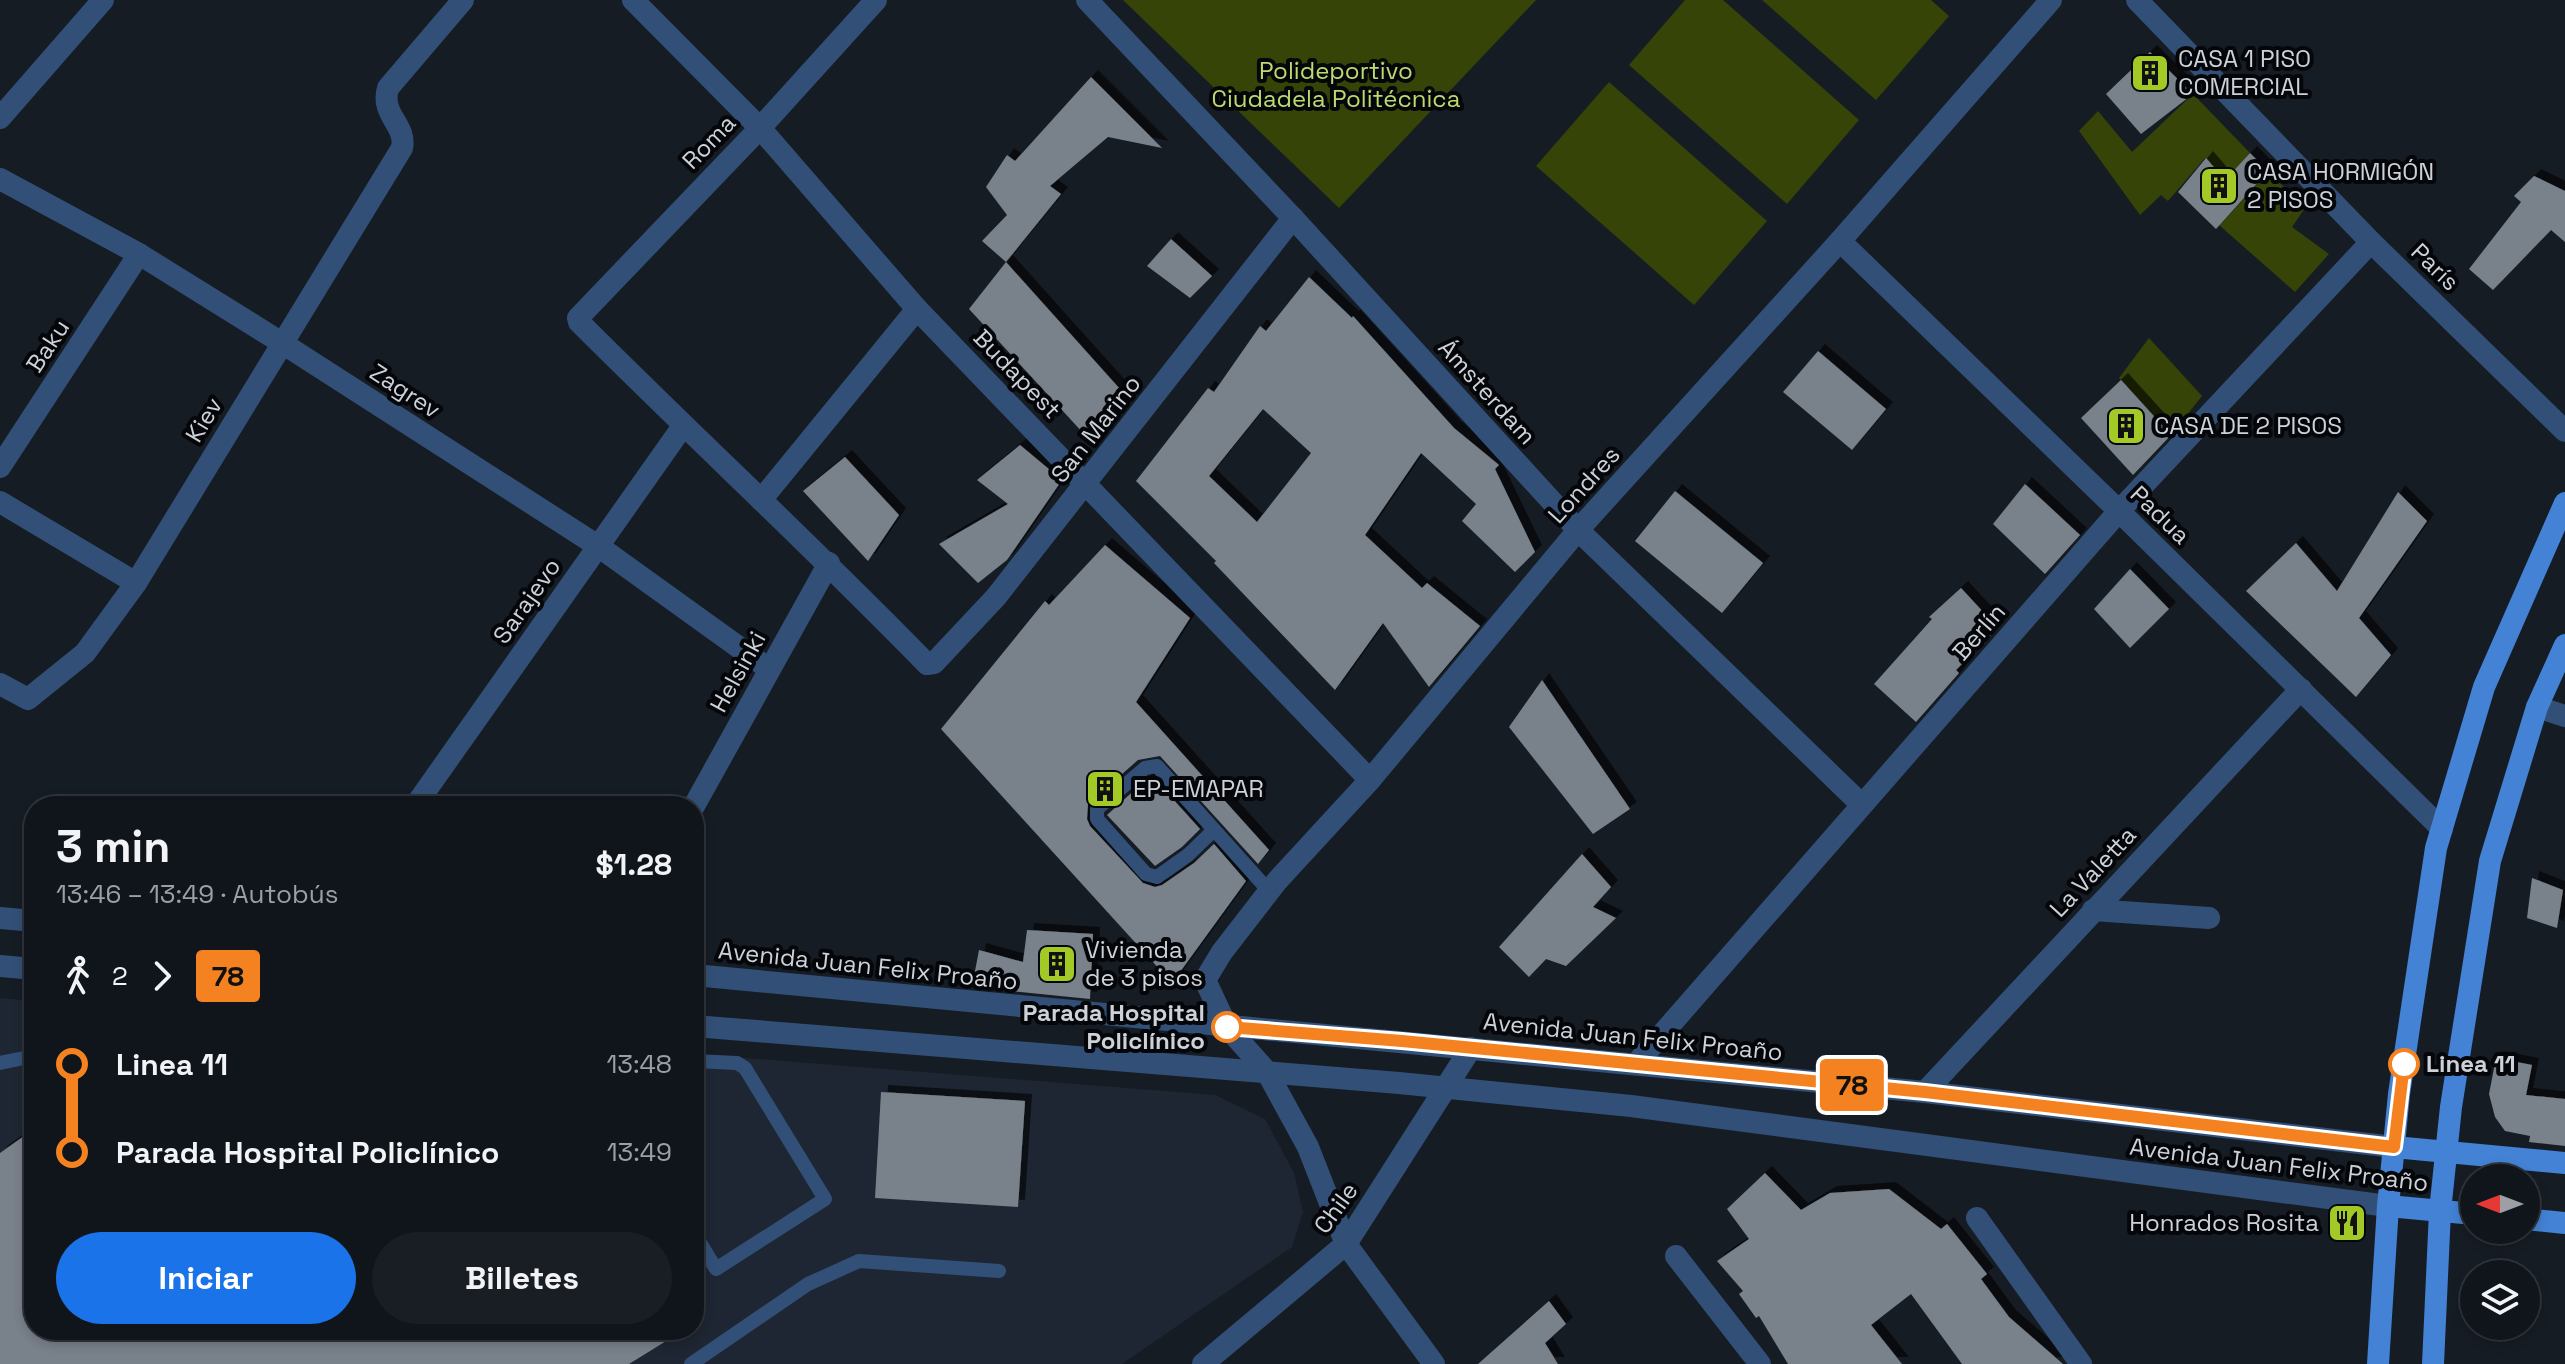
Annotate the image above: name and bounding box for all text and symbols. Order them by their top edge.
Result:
place label: CASA 1 PISO COMERCIAL [2178,43,2311,102]
building icon: CASA 1 PISO COMERCIAL [2129,52,2171,94]
park label: Polideportivo Ciudadela Politécnica [1212,55,1461,114]
street label: Roma [675,108,742,176]
place label: CASA HORMIGÓN 2 PISOS [2247,156,2434,215]
building icon: CASA HORMIGÓN 2 PISOS [2198,165,2240,207]
street label: París [2405,236,2466,297]
street label: Baku [19,313,76,378]
street label: Budapest [967,322,1068,425]
street label: Ámsterdam [1432,332,1543,451]
street label: Zagrev [364,356,446,425]
street label: San Marino [1044,369,1147,489]
street label: Kiev [178,391,229,448]
building icon: CASA DE 2 PISOS [2105,405,2147,447]
place label: CASA DE 2 PISOS [2154,410,2342,441]
street label: Londres [1541,440,1626,530]
street label: Padua [2124,479,2197,551]
street label: Sarajevo [486,552,567,650]
street label: Berlín [1945,597,2012,667]
street label: Helsinki [703,626,772,718]
building icon: EP-EMAPAR [1084,768,1126,810]
place label: EP-EMAPAR [1133,773,1264,804]
text: 3 min [56,819,170,875]
street label: La Valetta [2043,820,2143,924]
text: $1.28 [596,845,672,884]
text: 13:46 – 13:49 · Autobús [56,877,338,911]
street label: Avenida Juan Felix Proaño [717,934,1019,997]
place label: Vivienda de 3 pisos [1085,934,1203,993]
building icon: Vivienda de 3 pisos [1036,943,1078,985]
icon: walk [56,954,100,998]
icon: forward [140,954,184,998]
text: 78 [212,958,244,994]
text: 2 [112,959,128,993]
place label: Parada Hospital Policlínico [1023,997,1205,1056]
street label: Avenida Juan Felix Proaño [1482,1005,1784,1068]
marker: Parada Hospital Policlínico [1212,1012,1242,1042]
text: Linea 11 [116,1045,228,1084]
text: 13:48 [606,1047,672,1081]
place label: Linea 11 [2426,1048,2516,1079]
marker: Linea 11 [2389,1049,2419,1079]
line badge: 78 [1816,1059,1888,1111]
text: 78 [1836,1067,1868,1103]
street label: Avenida Juan Felix Proaño [2128,1131,2430,1198]
text: Parada Hospital Policlínico [116,1133,499,1172]
text: 13:49 [607,1135,672,1169]
north arrow [2460,1164,2540,1244]
map controls [2460,1164,2540,1340]
street label: Chile [1307,1176,1365,1240]
restaurant icon: Honrados Rosita [2326,1202,2368,1244]
place label: Honrados Rosita [2129,1207,2319,1238]
button: Iniciar [56,1232,356,1324]
button: Billetes [372,1232,672,1324]
button: layers [2460,1260,2540,1340]

